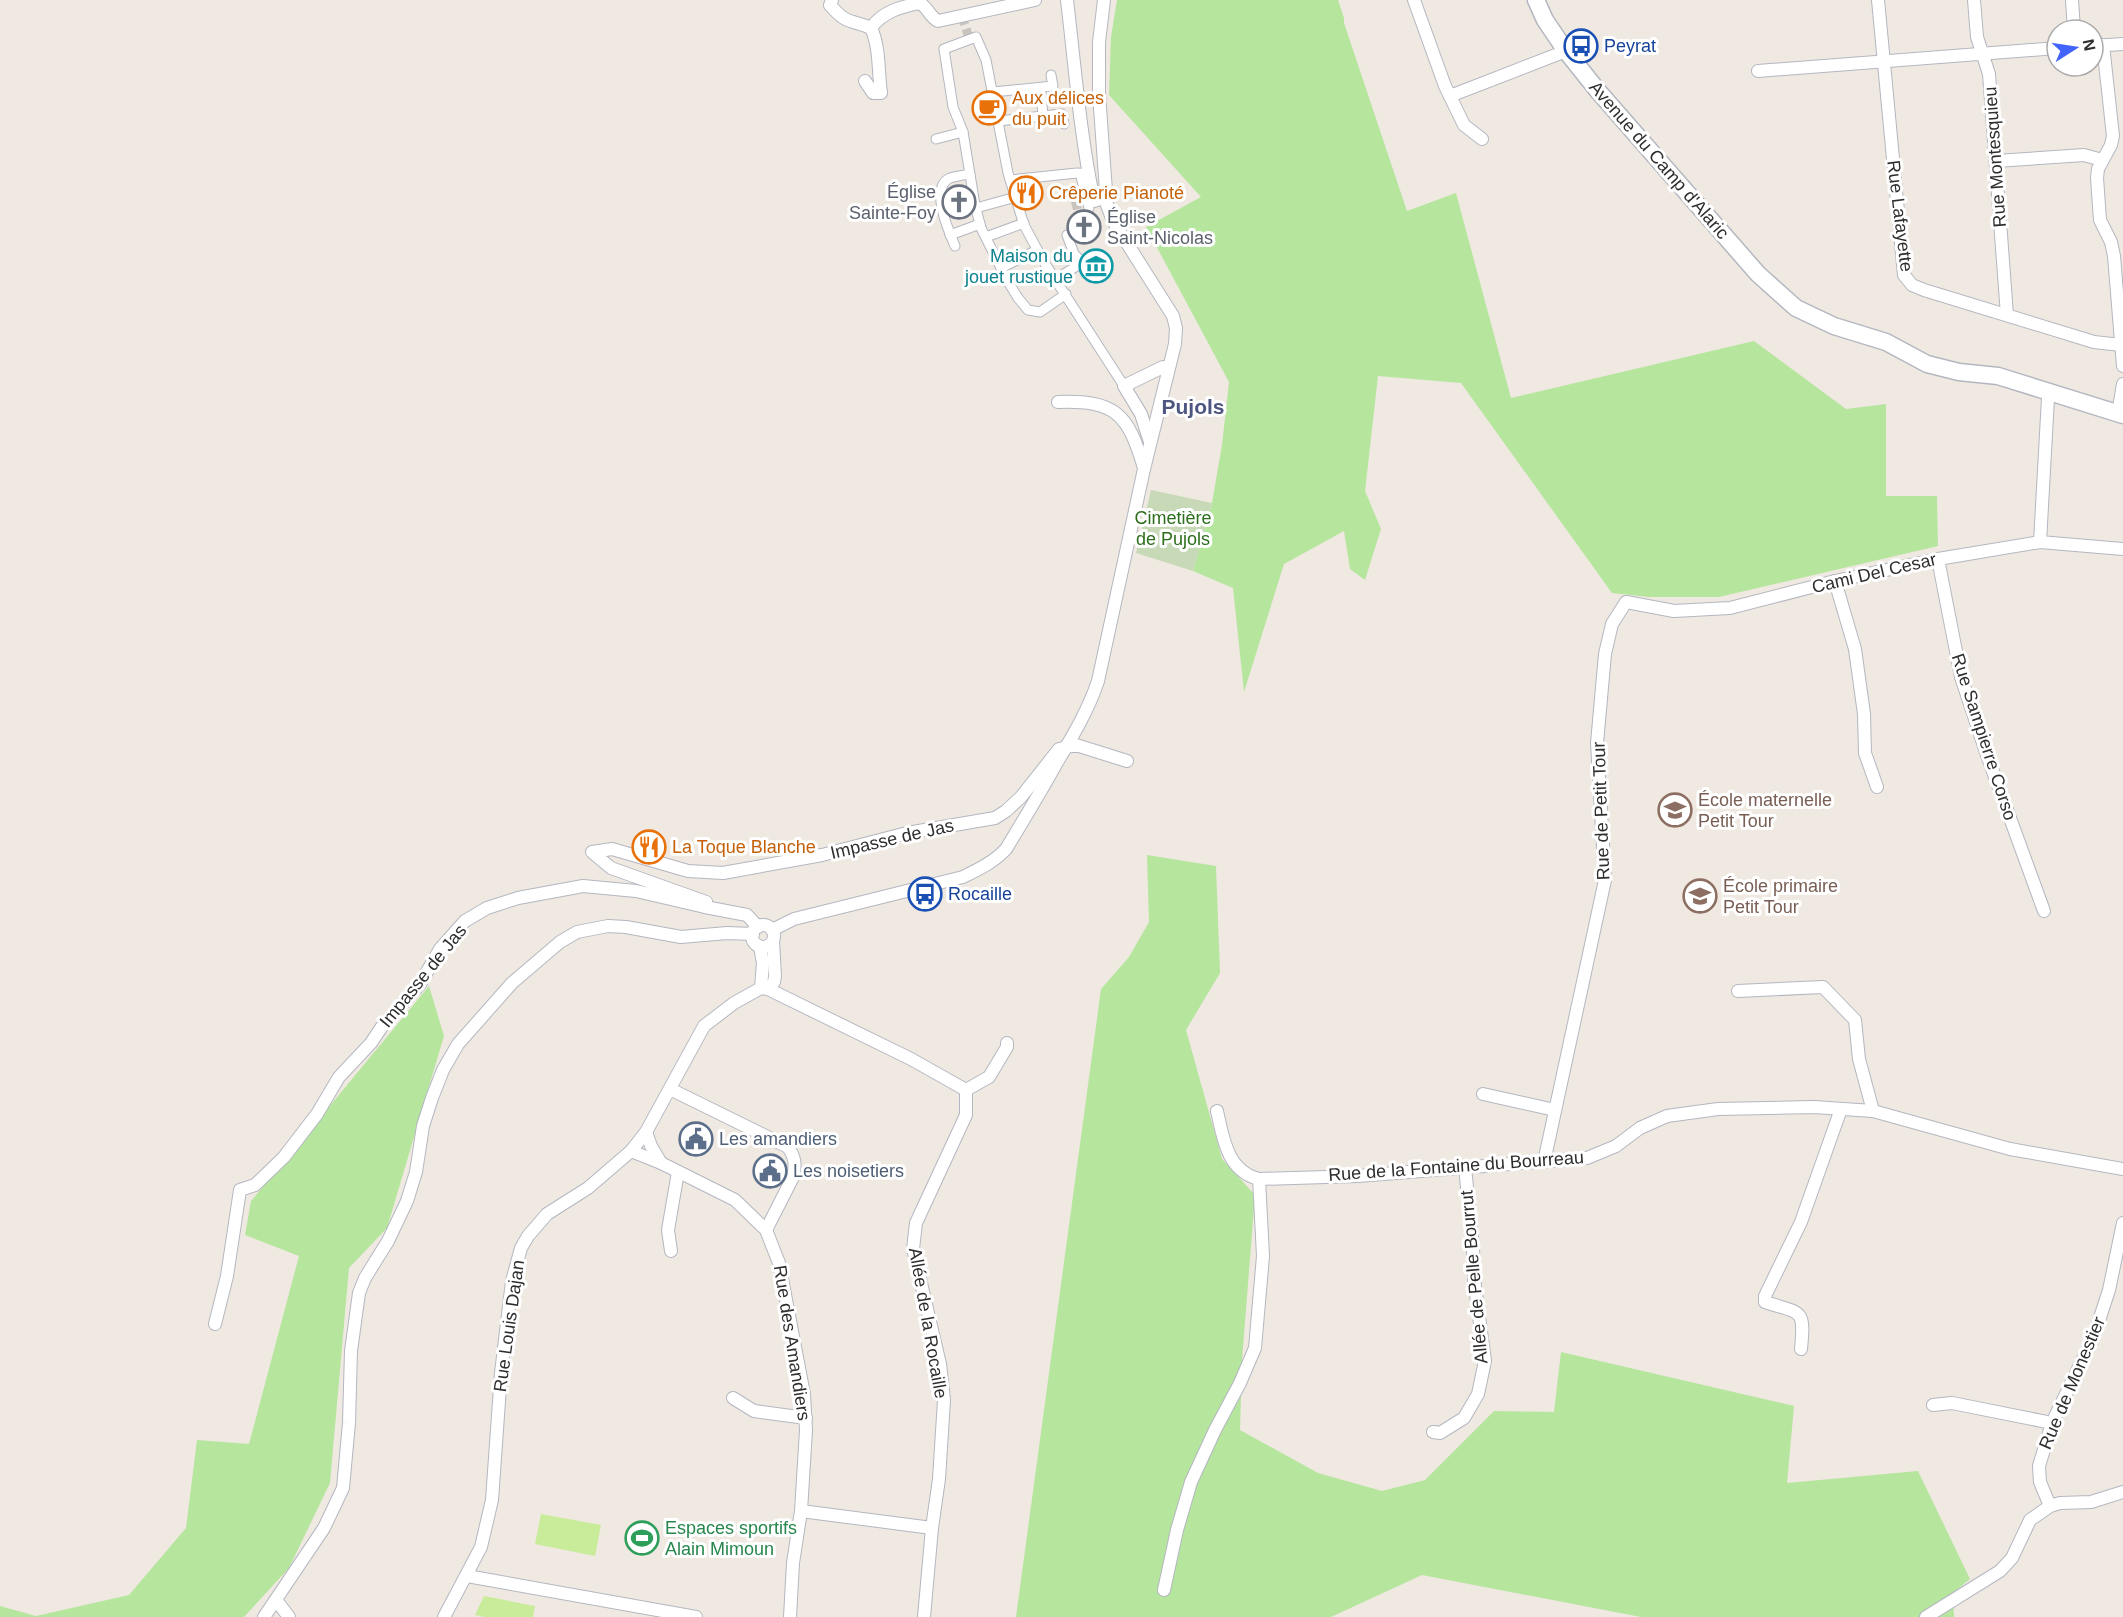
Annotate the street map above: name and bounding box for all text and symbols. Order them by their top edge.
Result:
north arrow [2045,18,2105,78]
bus stop icon: Peyrat [1563,28,1599,64]
place label: Peyrat [1604,36,1656,56]
text: N [2080,38,2099,52]
street label: Avenue du Camp d'Alaric [1585,77,1733,243]
street label: Rue Montesquieu [1980,86,2010,228]
place label: Aux délices du puit [1012,88,1104,129]
cafe icon: Aux délices du puit [971,90,1007,126]
street label: Rue Lafayette [1883,159,1917,273]
restaurant icon: Crêperie Pianoté [1008,175,1044,211]
place label: Église Sainte-Foy [849,182,936,223]
place label: Crêperie Pianoté [1049,183,1184,203]
church icon: Église Sainte-Foy [941,184,977,220]
place label: Église Saint-Nicolas [1107,207,1213,248]
church icon: Église Saint-Nicolas [1066,209,1102,245]
place label: Maison du jouet rustique [964,246,1073,287]
museum icon: Maison du jouet rustique [1078,248,1114,284]
district label: Pujols [1161,395,1225,418]
park label: Cimetière de Pujols [1134,508,1212,549]
street label: Cami Del Cesar [1810,549,1938,597]
street label: Rue Sampierre Corso [1948,651,2020,823]
street label: Rue de Petit Tour [1589,741,1613,881]
place label: École maternelle Petit Tour [1698,790,1832,831]
school or university icon: École maternelle Petit Tour [1657,792,1693,828]
street label: Impasse de Jas [828,815,956,863]
restaurant icon: La Toque Blanche [631,829,667,865]
place label: La Toque Blanche [672,837,816,857]
bus stop icon: Rocaille [907,876,943,912]
place label: École primaire Petit Tour [1723,876,1838,917]
school or university icon: École primaire Petit Tour [1682,878,1718,914]
place label: Rocaille [948,884,1012,904]
street label: Impasse de Jas [376,921,470,1031]
public building icon: Les amandiers [678,1121,714,1157]
place label: Les amandiers [719,1129,837,1149]
street label: Rue de la Fontaine du Bourreau [1328,1147,1584,1185]
public building icon: Les noisetiers [752,1153,788,1189]
place label: Les noisetiers [793,1161,904,1181]
street label: Allée de Pelle Bourrut [1456,1189,1492,1365]
street label: Allée de la Rocaille [905,1246,951,1400]
street label: Rue Louis Dajan [490,1259,528,1393]
street label: Rue des Amandiers [770,1264,814,1422]
street label: Rue de Monestier [2035,1314,2109,1452]
place label: Espaces sportifs Alain Mimoun [665,1518,797,1559]
sports icon: Espaces sportifs Alain Mimoun [624,1520,660,1556]

